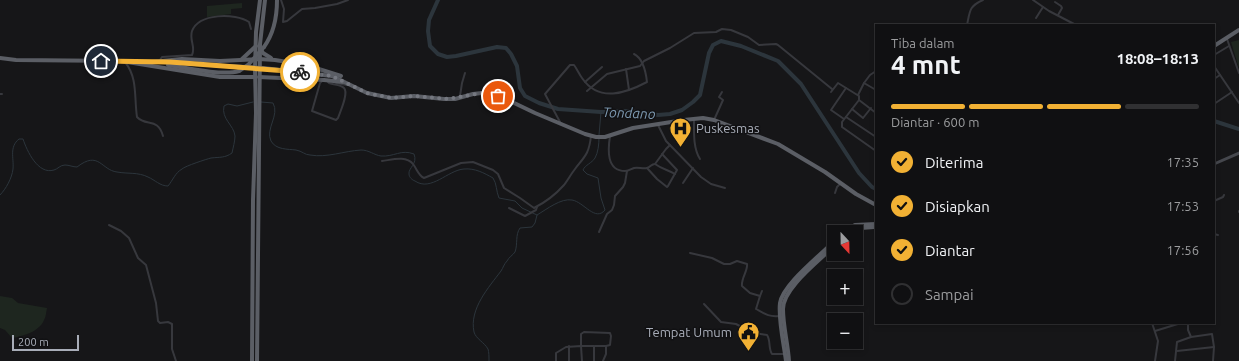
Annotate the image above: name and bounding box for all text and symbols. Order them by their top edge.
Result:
text: Tiba dalam [891,36,955,50]
pin [84,44,118,78]
icon: home [90,50,112,72]
text: 4 mnt [891,50,961,79]
text: 18:08–18:13 [1116,50,1199,67]
courier [280,52,320,92]
icon: bike [289,61,311,83]
pin [481,79,515,113]
icon: bag [487,85,509,107]
water label: Tondano [602,104,656,122]
hospital icon: Puskesmas [668,115,694,148]
text: Diantar · 600 m [891,115,979,129]
place label: Puskesmas [696,121,760,135]
icon: check [891,151,913,173]
text: Diterima [925,154,983,171]
text: 17:35 [1166,155,1199,169]
icon: check [891,195,913,217]
text: Disiapkan [925,198,990,215]
text: 17:53 [1166,199,1199,213]
north arrow [827,225,863,261]
map controls [827,225,863,349]
icon: check [891,239,913,261]
text: Diantar [925,242,975,259]
text: 17:56 [1166,243,1199,257]
button: + [827,269,863,305]
text: Sampai [925,286,974,303]
button: − [827,313,863,349]
public building icon: Tempat Umum [735,319,761,352]
place label: Tempat Umum [646,325,732,339]
scale bar [12,333,79,352]
text: 200 m [18,336,49,348]

